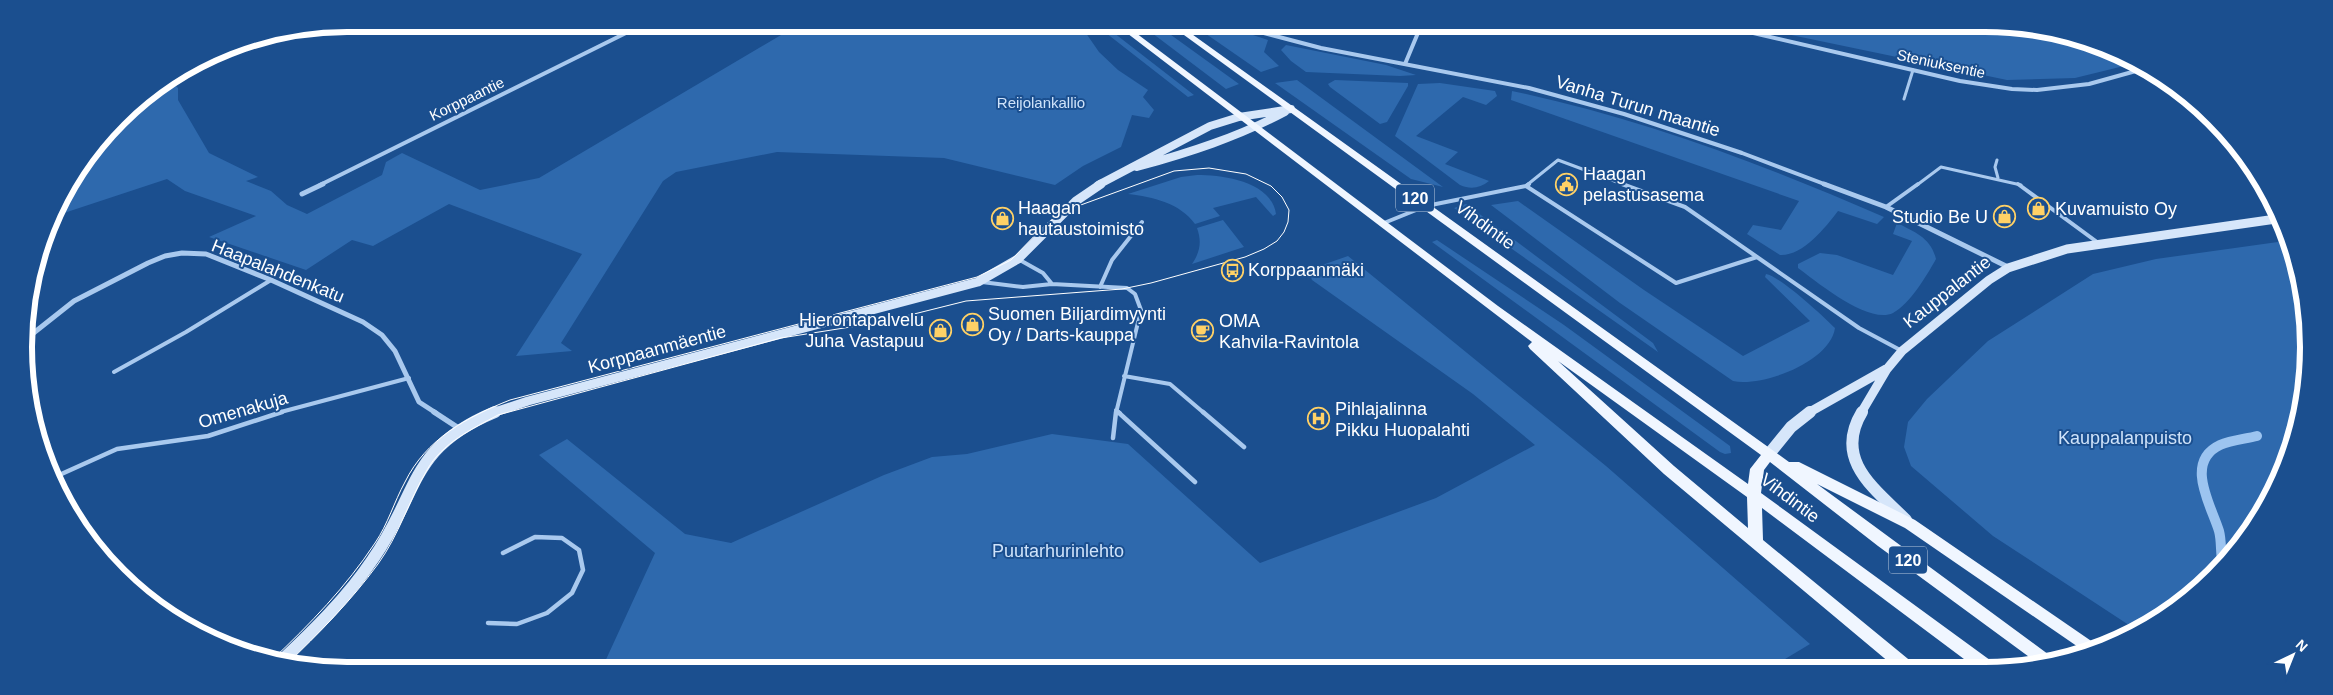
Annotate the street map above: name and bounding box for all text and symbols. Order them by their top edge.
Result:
street label: Steniuksentie [1895,46,1987,81]
street label: Vanha Turun maantie [1553,71,1723,141]
street label: Korppaantie [427,73,507,124]
park label: Reijolankallio [997,94,1085,111]
place label: Haagan pelastusasema [1583,164,1705,205]
public building icon: Haagan pelastusasema [1555,172,1579,196]
road number: 120 [1396,184,1434,212]
street label: Vihdintie [1451,197,1519,253]
shop icon: Kuvamuisto Oy [2027,197,2051,221]
place label: Haagan hautaustoimisto [1018,198,1144,239]
place label: Kuvamuisto Oy [2055,199,2177,219]
shop icon: Studio Be U [1992,205,2016,229]
shop icon: Haagan hautaustoimisto [990,206,1014,230]
place label: Studio Be U [1892,207,1988,227]
street label: Haapalahdenkatu [209,235,347,307]
street label: Kauppalantie [1899,252,1995,332]
bus stop icon: Korppaanmäki [1220,258,1244,282]
place label: Korppaanmäki [1248,260,1364,280]
place label: Suomen Biljardimyynti Oy / Darts-kauppa [988,304,1166,345]
place label: Hierontapalvelu Juha Vastapuu [799,310,924,351]
place label: OMA Kahvila-Ravintola [1219,311,1360,352]
shop icon: Suomen Biljardimyynti Oy / Darts-kauppa [960,312,984,336]
shop icon: Hierontapalvelu Juha Vastapuu [928,318,952,342]
cafe icon: OMA Kahvila-Ravintola [1191,319,1215,343]
street label: Korppaanmäentie [586,321,728,377]
street label: Omenakuja [196,387,291,432]
place label: Pihlajalinna Pikku Huopalahti [1335,399,1470,440]
hospital icon: Pihlajalinna Pikku Huopalahti [1307,407,1331,431]
park label: Kauppalanpuisto [2058,428,2192,448]
street label: Vihdintie [1757,469,1823,527]
park label: Puutarhurinlehto [992,541,1124,561]
road number: 120 [1889,546,1927,574]
north arrow [2268,630,2318,680]
text: N [2293,636,2311,655]

